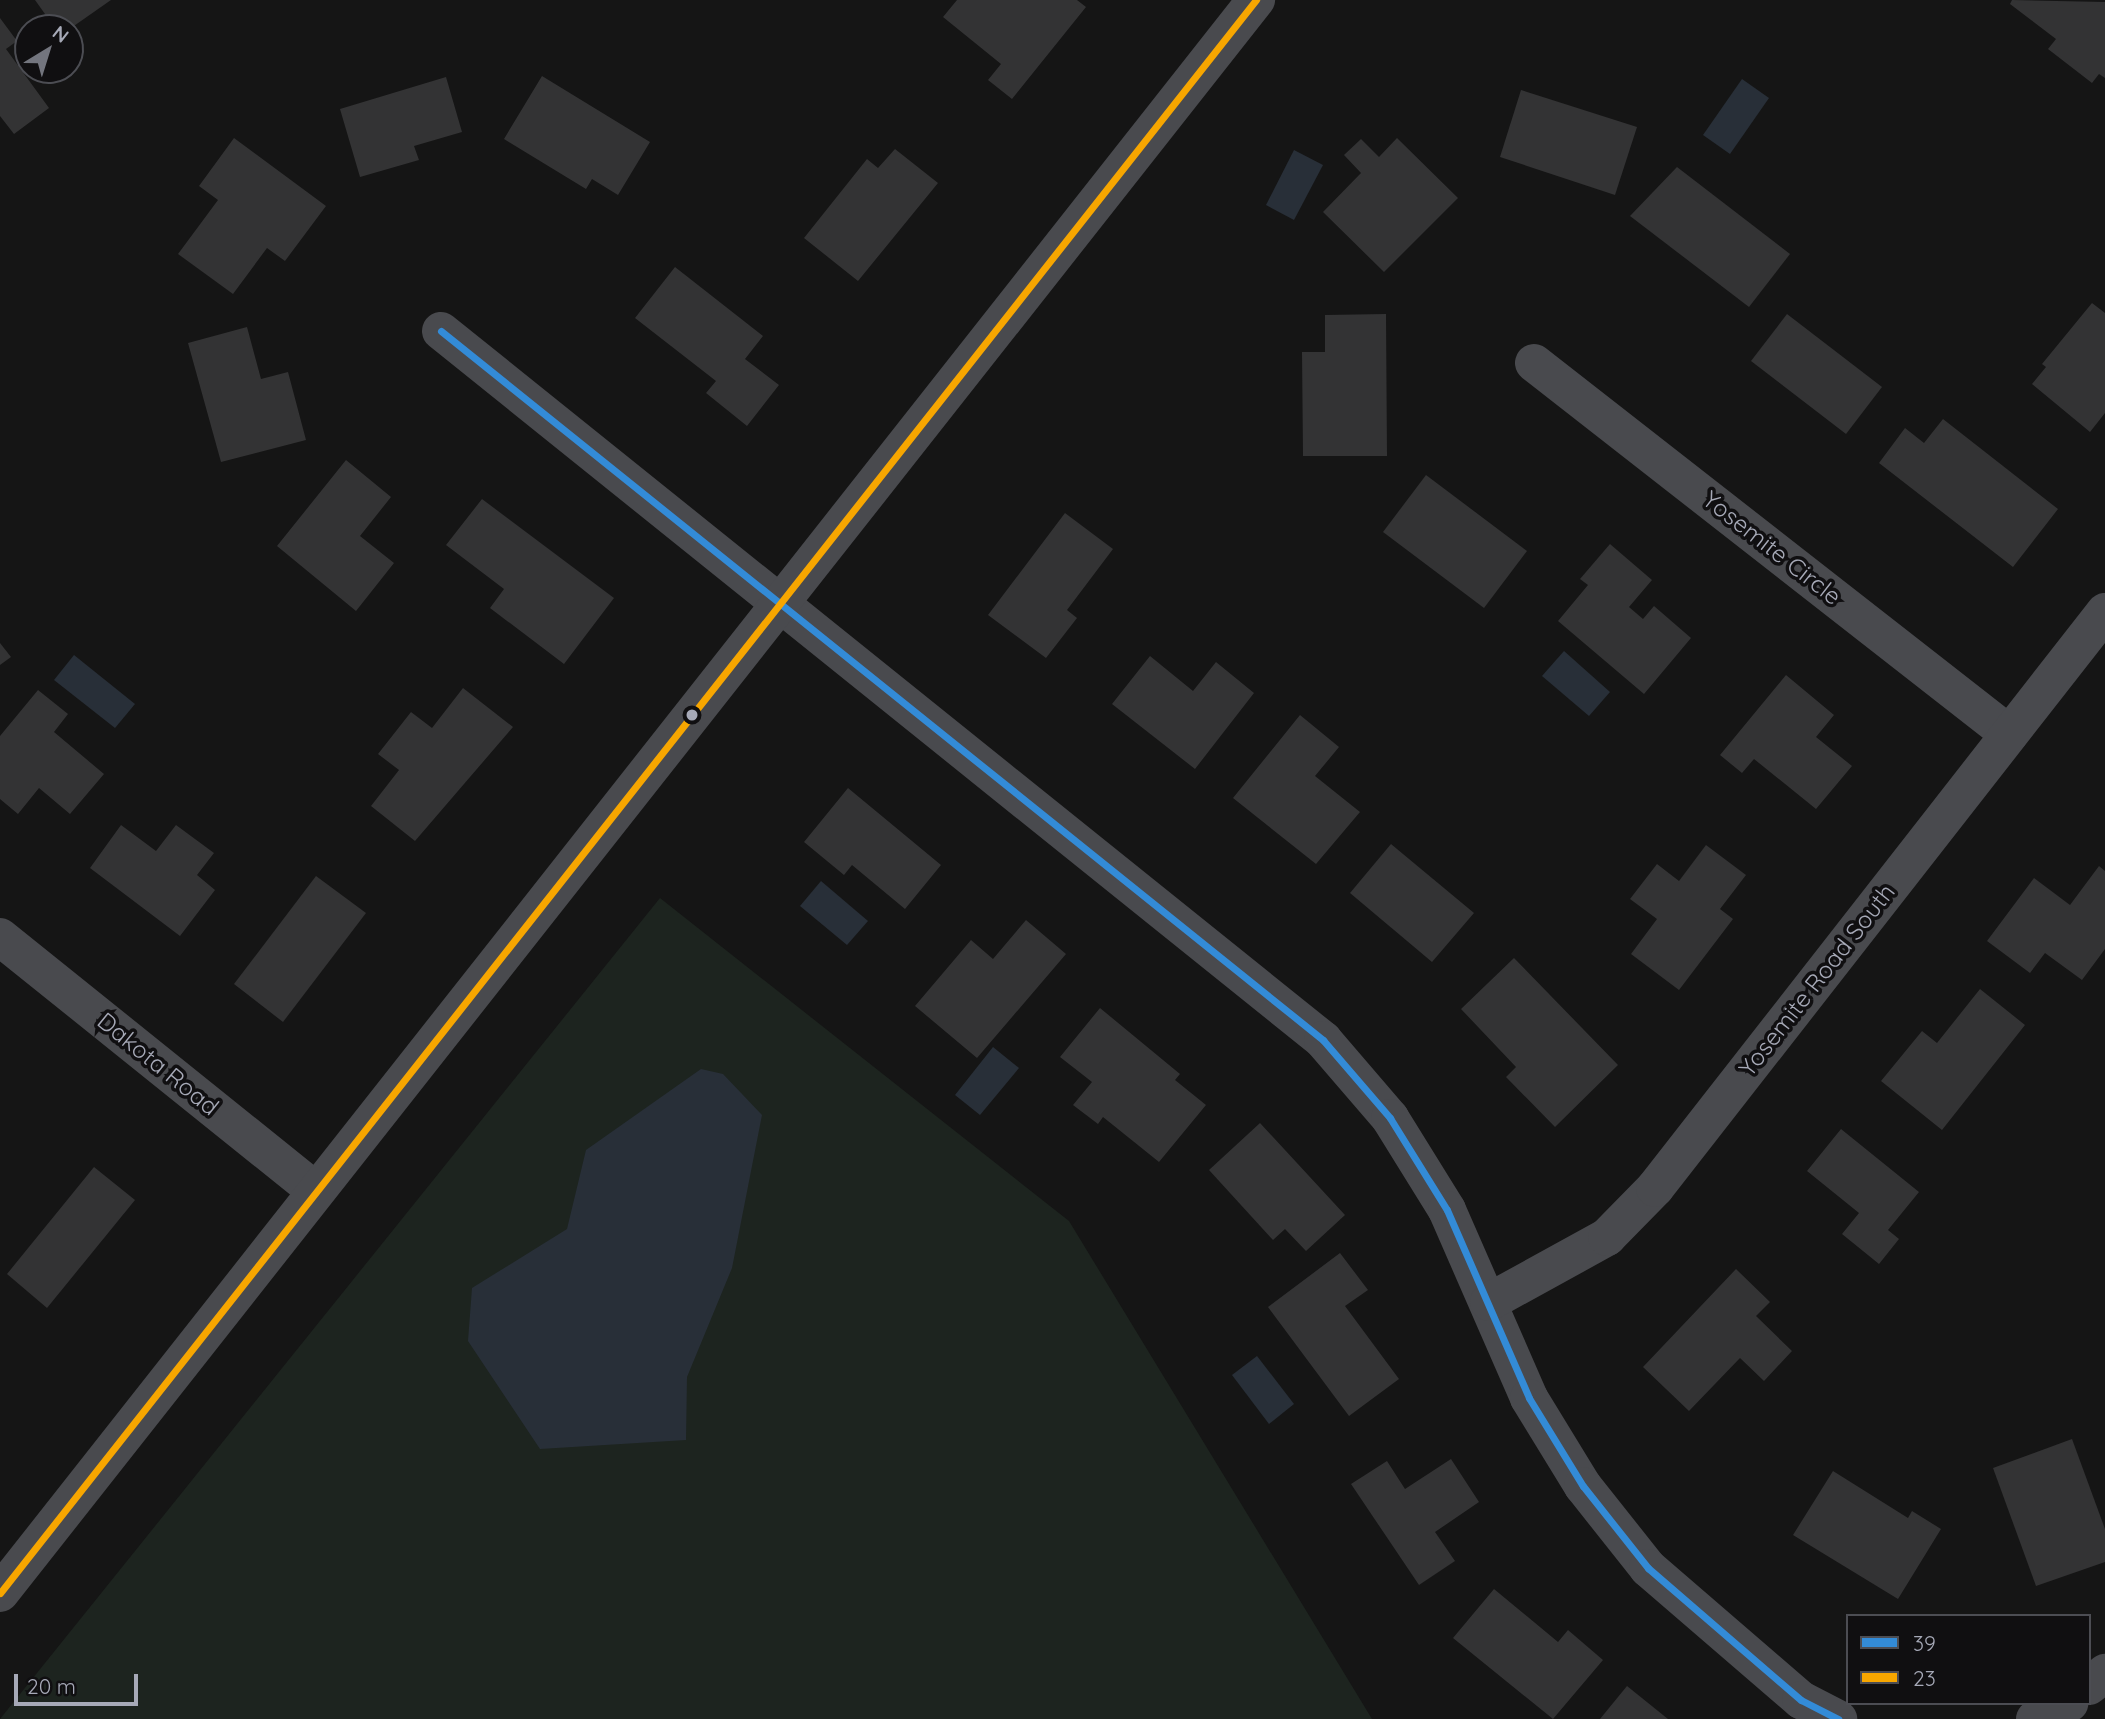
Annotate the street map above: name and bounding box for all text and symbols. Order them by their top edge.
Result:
north arrow [14,14,84,84]
text: N [48,20,74,48]
street label: Yosemite Circle [1697,485,1847,611]
unlabelled marker [685,708,699,722]
street label: Yosemite Road South [1733,878,1901,1082]
street label: Dakota Road [92,1006,224,1122]
legend [1846,1614,2091,1705]
text: 39 [1913,1630,1936,1656]
scale bar [18,1660,142,1704]
text: 23 [1913,1665,1936,1691]
text: 20 m [27,1673,76,1699]

